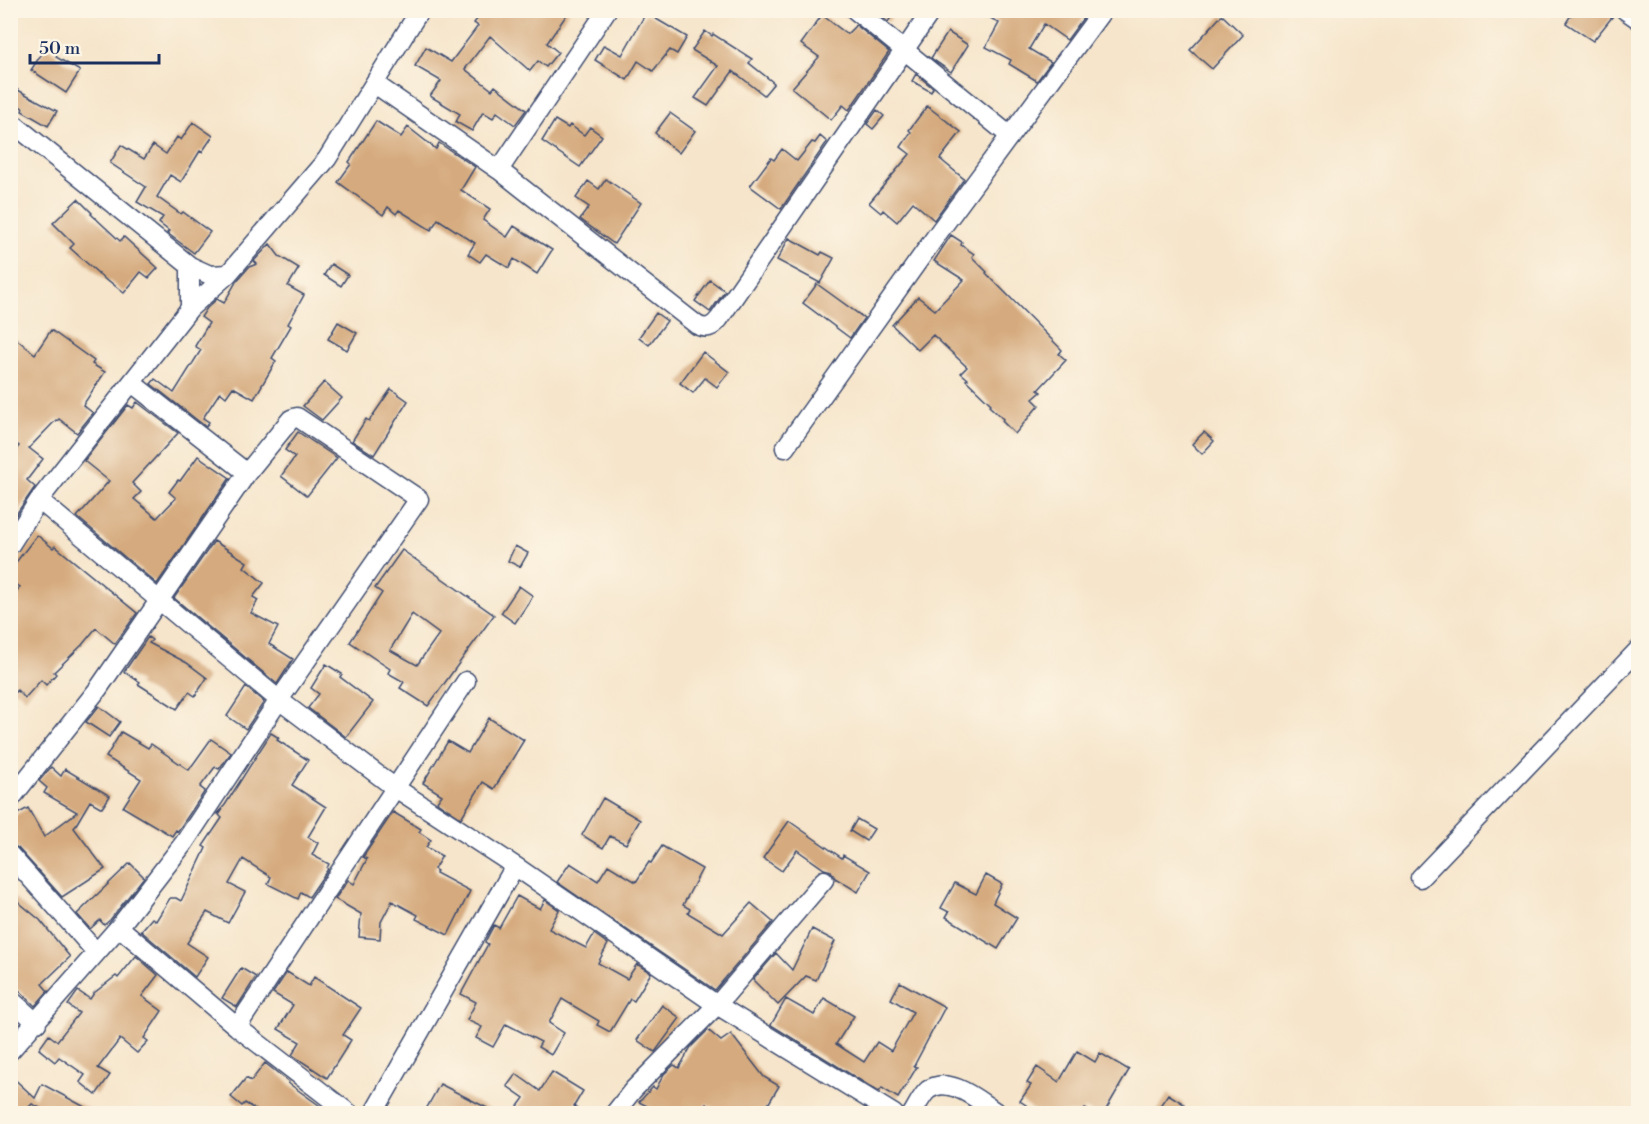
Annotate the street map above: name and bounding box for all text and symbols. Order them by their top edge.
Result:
scale bar [30,27,159,65]
text: 50 m [39,37,81,60]

